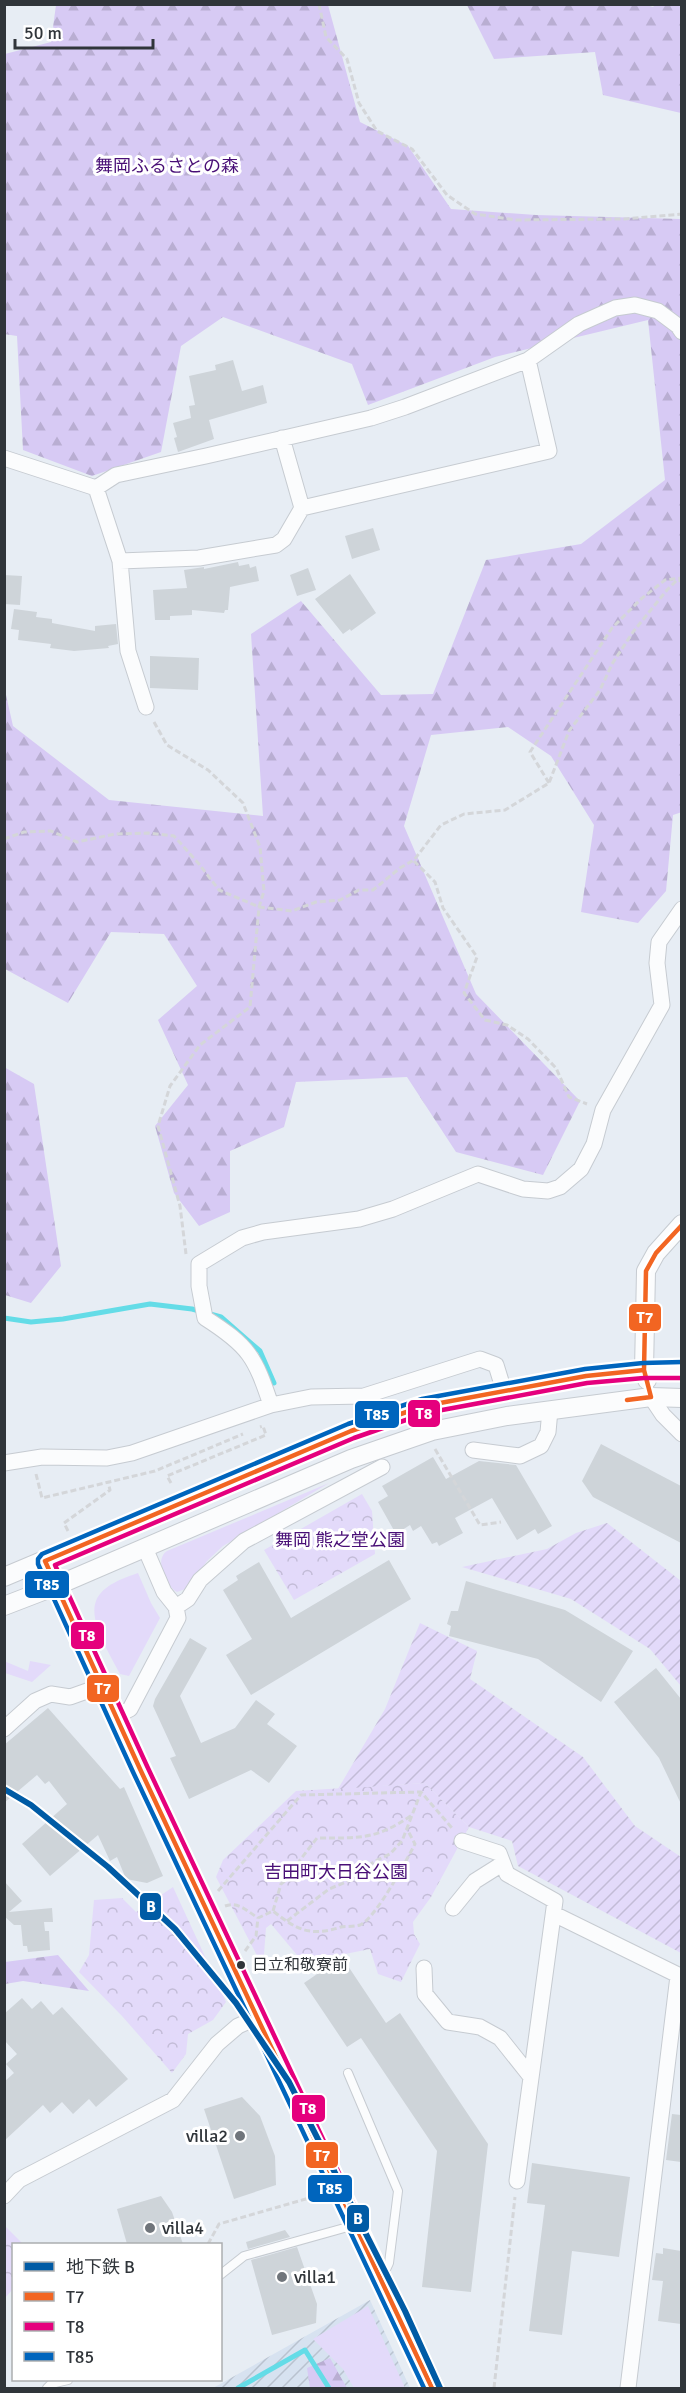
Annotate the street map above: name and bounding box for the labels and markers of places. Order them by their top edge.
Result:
place label: 日立和敬寮前 [252,1955,348,1975]
marker: 日立和敬寮前 [235,1959,247,1971]
place label: villa2 [186,2125,228,2147]
marker: villa2 [233,2129,247,2143]
place label: villa4 [162,2217,204,2239]
marker: villa4 [143,2221,157,2235]
place label: villa1 [294,2266,336,2288]
marker: villa1 [275,2270,289,2284]

